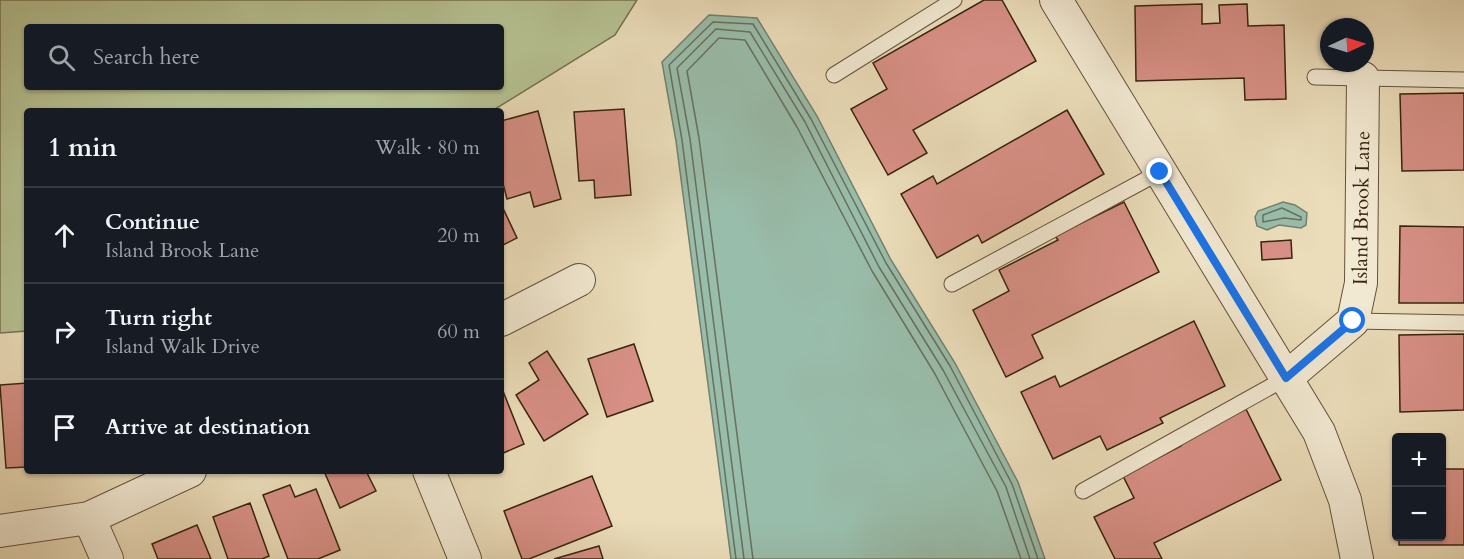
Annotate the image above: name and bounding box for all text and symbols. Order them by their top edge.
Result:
north arrow [1320,18,1374,72]
search box [24,24,504,90]
icon: search [45,41,78,74]
text: Search here [93,42,200,72]
text: 1 min [48,130,117,165]
street label: Island Brook Lane [1347,131,1376,285]
text: Walk · 80 m [375,134,480,161]
route end [1146,158,1172,184]
text: Continue [105,207,200,237]
icon: ahead [48,219,81,252]
text: 20 m [437,222,480,249]
text: Island Brook Lane [105,237,259,264]
text: Turn right [105,303,212,333]
route start [1339,307,1365,333]
icon: right [48,315,81,348]
text: 60 m [437,318,480,345]
text: Island Walk Drive [105,333,260,360]
icon: arrive [48,411,81,444]
text: Arrive at destination [105,412,310,442]
map controls [1392,433,1446,541]
button: + [1392,433,1446,487]
button: − [1392,487,1446,541]

